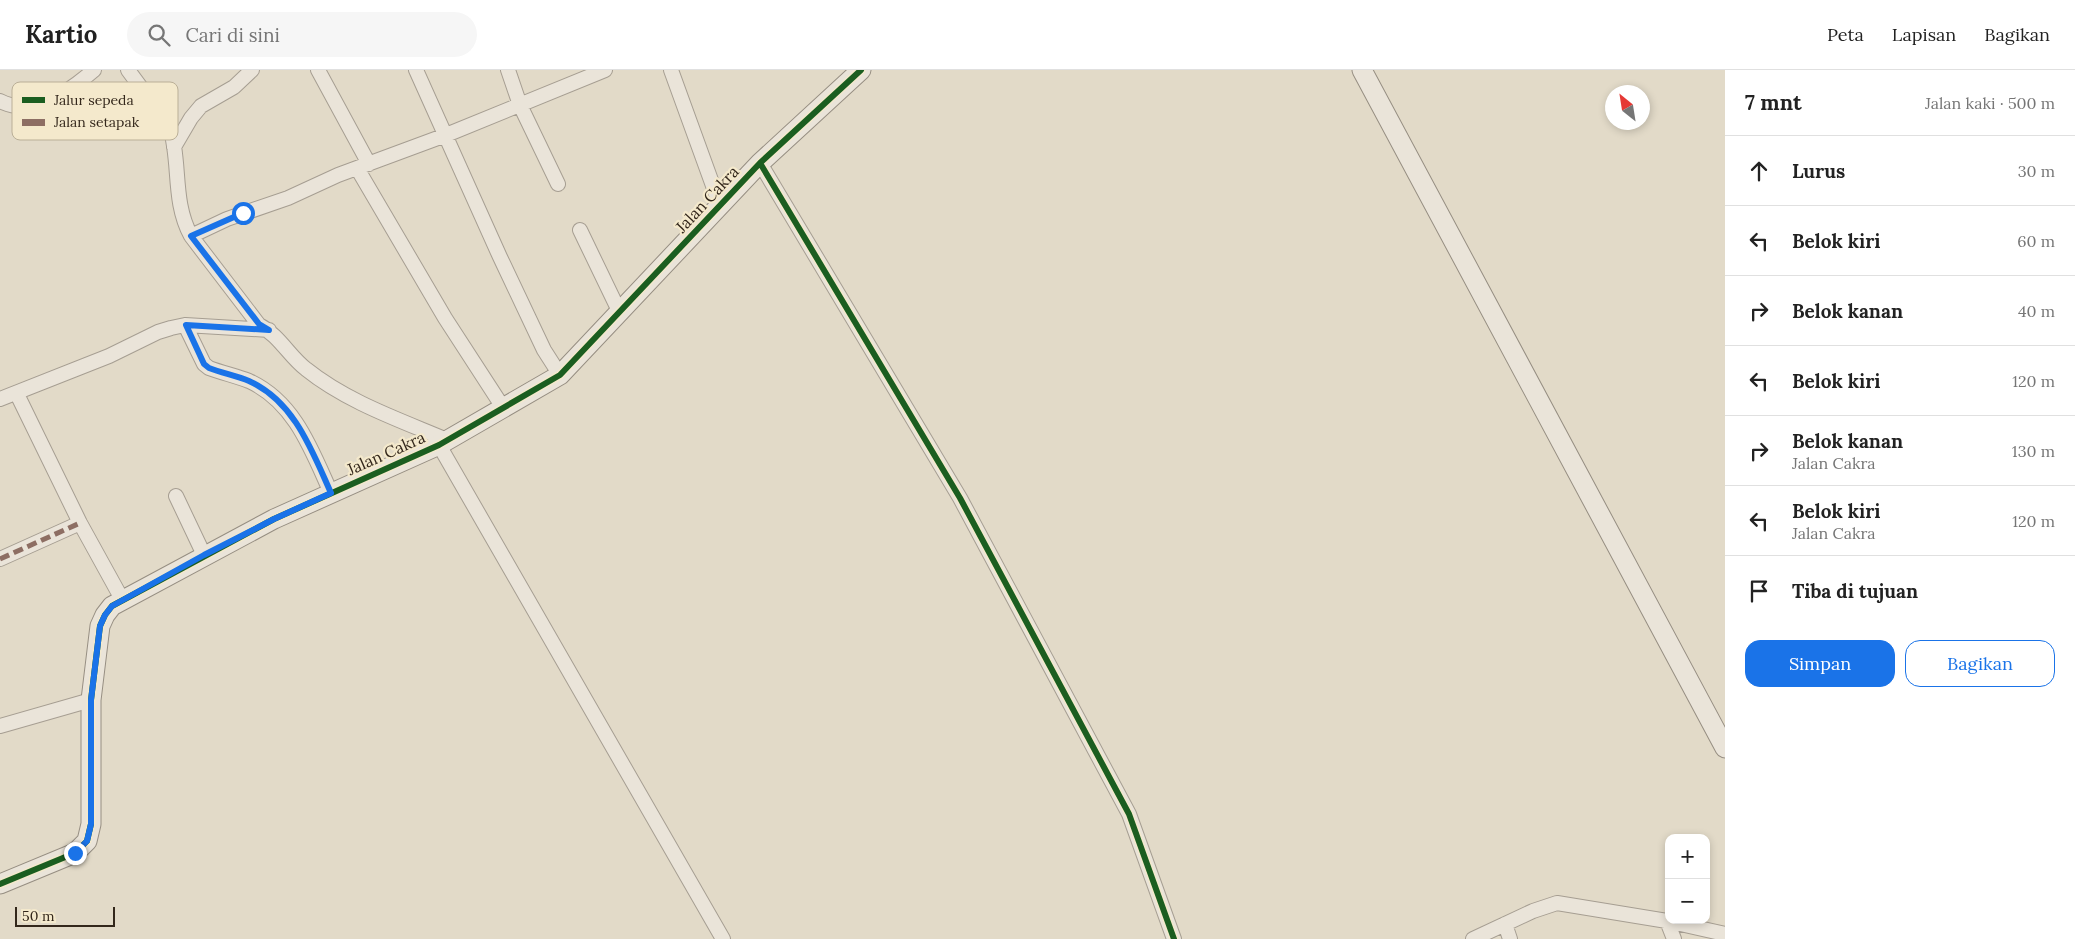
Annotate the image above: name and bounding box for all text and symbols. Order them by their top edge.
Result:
search box [127,12,477,57]
text: Kartio [25,19,97,50]
icon: search [145,21,173,49]
text: Cari di sini [185,23,280,47]
text: Peta [1827,23,1864,46]
text: Lapisan [1892,23,1956,46]
text: Bagikan [1984,23,2050,46]
legend [12,82,178,140]
north arrow [1605,85,1650,130]
text: 7 mnt [1745,89,1802,116]
text: Jalur sepeda [53,91,134,109]
text: Jalan kaki · 500 m [1925,93,2055,113]
text: Jalan setapak [53,113,140,131]
icon: ahead [1745,157,1773,185]
text: Lurus [1792,159,1845,183]
text: 30 m [2018,161,2055,181]
street label: Jalan Cakra [670,162,743,237]
route start [232,202,255,225]
icon: left [1745,227,1773,255]
text: Belok kiri [1792,229,1881,253]
text: 60 m [2017,231,2055,251]
icon: right [1745,297,1773,325]
text: Belok kanan [1792,299,1903,323]
text: 40 m [2018,301,2055,321]
icon: left [1745,367,1773,395]
text: Belok kiri [1792,369,1881,393]
text: 120 m [2012,371,2055,391]
street label: Jalan Cakra [343,427,428,480]
text: Belok kanan [1792,429,1903,453]
icon: right [1745,437,1773,465]
text: 130 m [2012,441,2055,461]
text: Jalan Cakra [1792,453,1876,473]
text: Belok kiri [1792,499,1881,523]
icon: left [1745,507,1773,535]
text: 120 m [2012,511,2055,531]
text: Jalan Cakra [1792,523,1876,543]
icon: arrive [1745,577,1773,605]
text: Tiba di tujuan [1792,579,1918,603]
button: Simpan [1745,640,1895,687]
button: Bagikan [1905,640,2055,687]
map controls [1665,834,1710,924]
button: + [1665,834,1710,879]
route end [64,842,87,865]
button: − [1665,879,1710,924]
scale bar [15,904,115,927]
text: 50 m [22,907,55,925]

